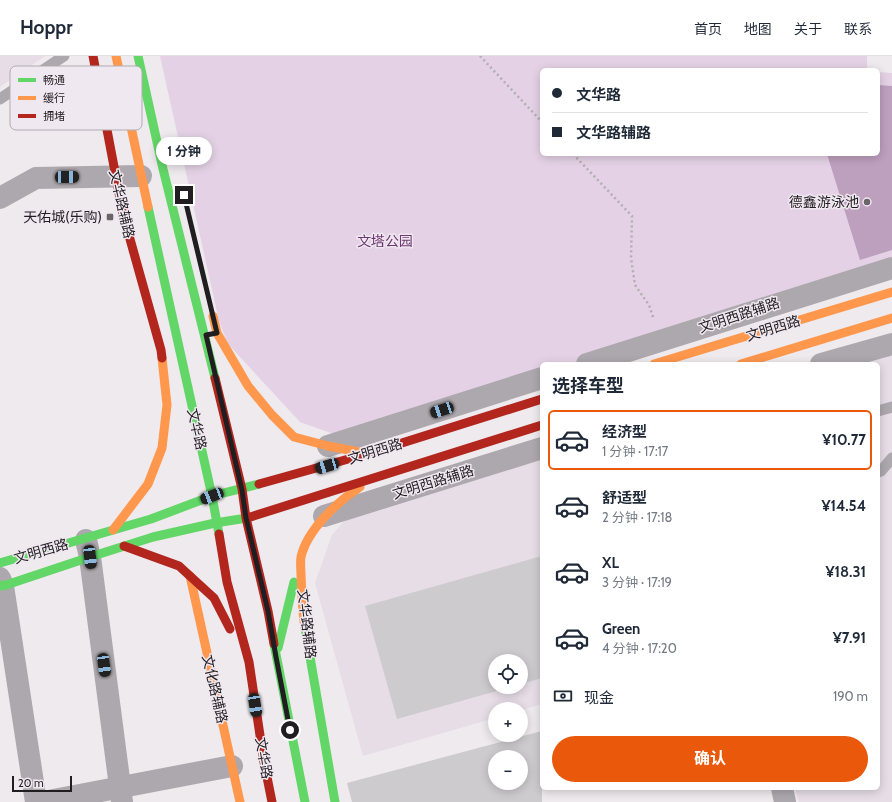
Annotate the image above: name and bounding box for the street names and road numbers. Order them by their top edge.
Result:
street label: 文华路辅路 [105,168,139,240]
street label: 文明西路辅路 [696,294,782,336]
street label: 文明西路 [744,312,802,344]
street label: 文华路 [184,407,210,451]
street label: 文明西路 [346,434,404,468]
street label: 文明西路辅路 [390,461,476,503]
street label: 文明西路 [12,535,70,567]
street label: 文华路辅路 [294,588,320,660]
street label: 文化路辅路 [198,653,232,725]
street label: 文华路 [251,736,277,780]

